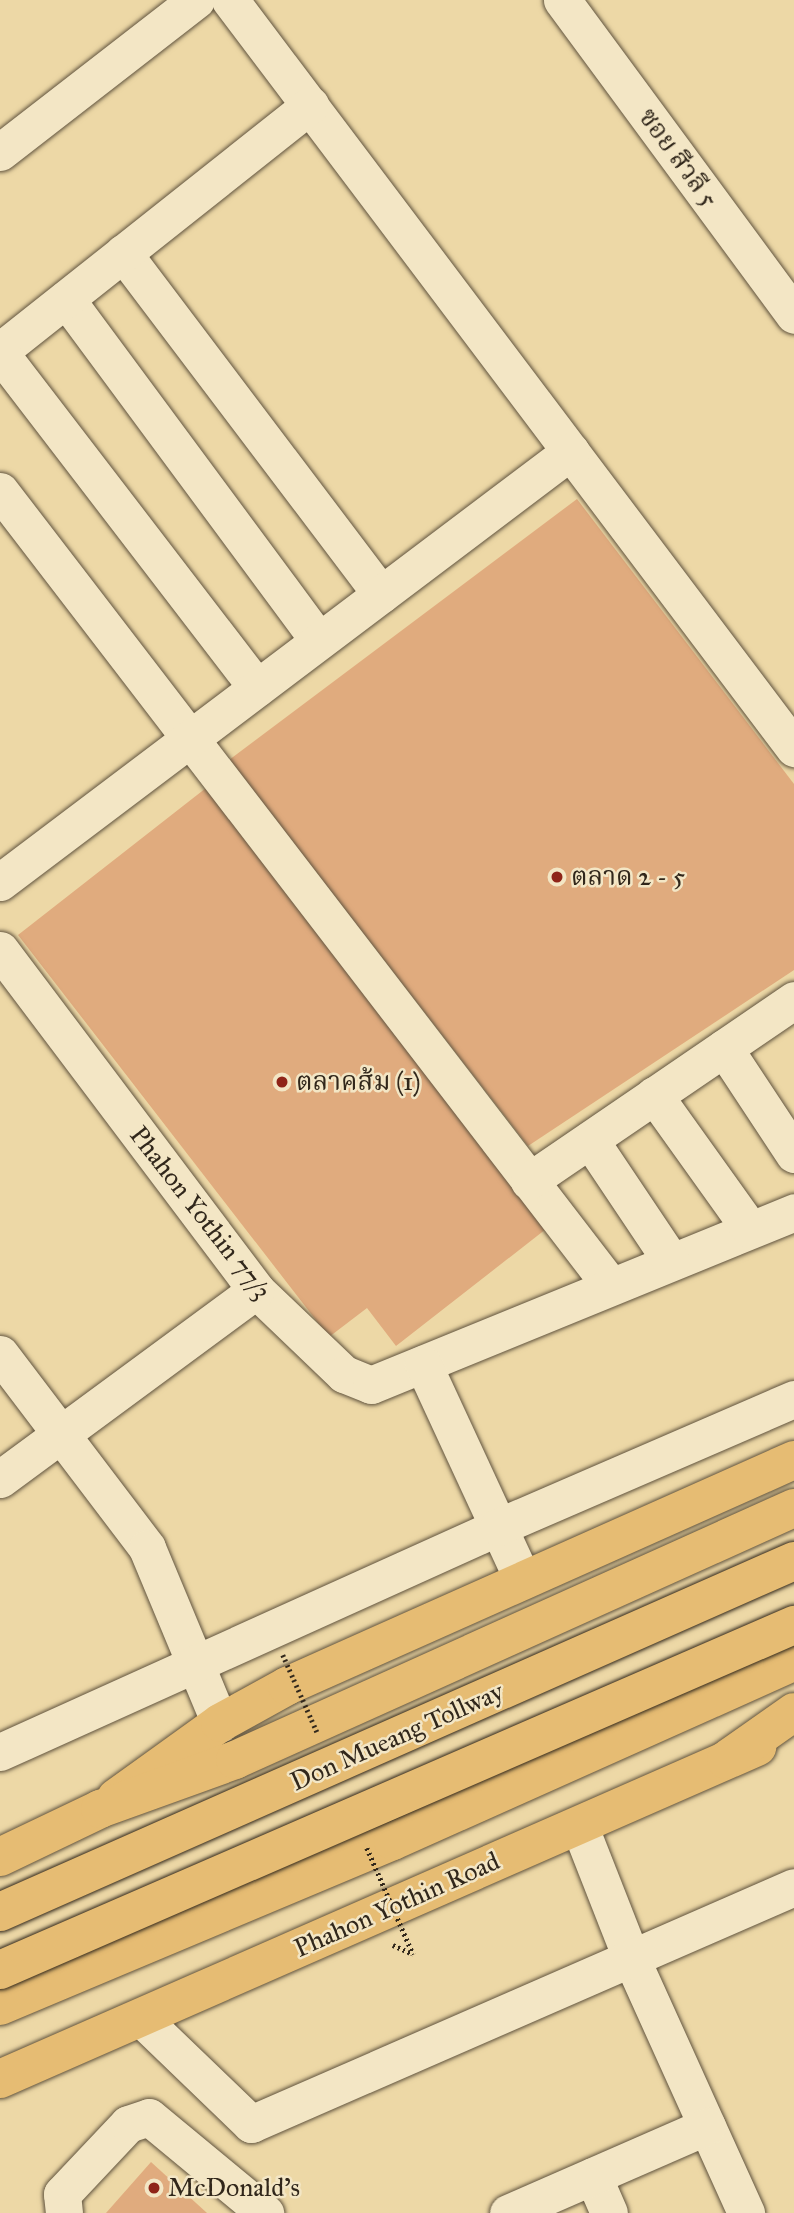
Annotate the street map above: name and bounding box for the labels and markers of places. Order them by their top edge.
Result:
place label: ตลาด 2 - 5 [571,861,685,893]
marker: ตลาด 2 - 5 [549,869,565,885]
place label: ตลาคส้ม (1) [296,1066,421,1098]
marker: ตลาคส้ม (1) [274,1074,290,1090]
place label: McDonald's [168,2172,300,2204]
marker: McDonald's [146,2180,162,2196]

